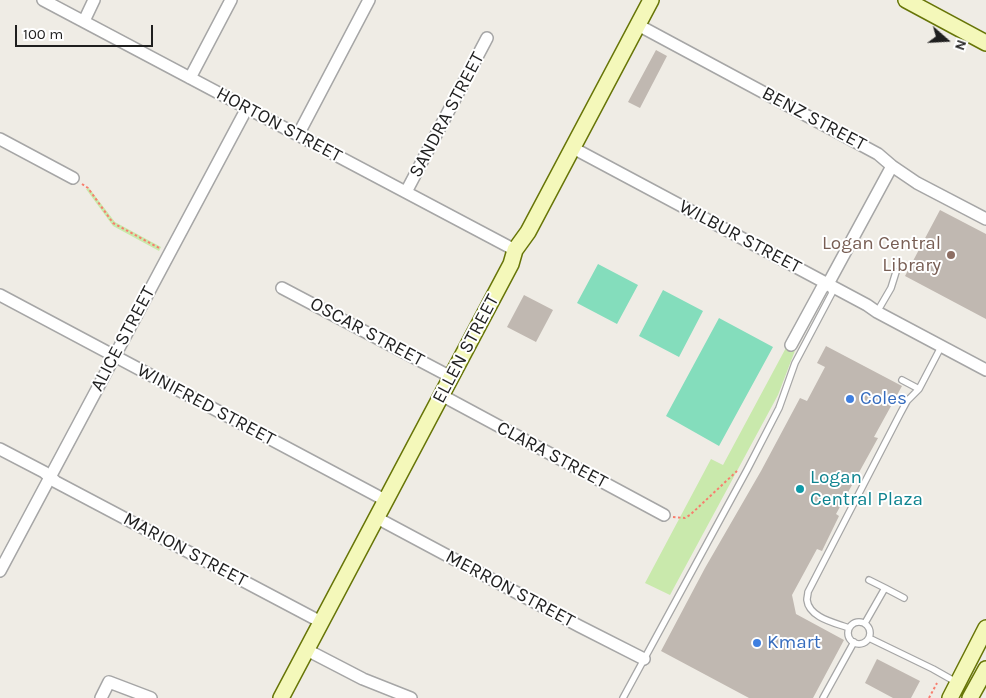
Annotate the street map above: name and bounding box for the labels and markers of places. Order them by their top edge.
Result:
place label: Logan Central Library [822,233,941,277]
marker: Logan Central Library [945,249,957,261]
place label: Coles [860,388,907,410]
marker: Coles [844,393,856,405]
place label: Logan Central Plaza [810,467,923,511]
marker: Logan Central Plaza [794,483,806,495]
place label: Kmart [767,632,821,654]
marker: Kmart [751,637,763,649]

